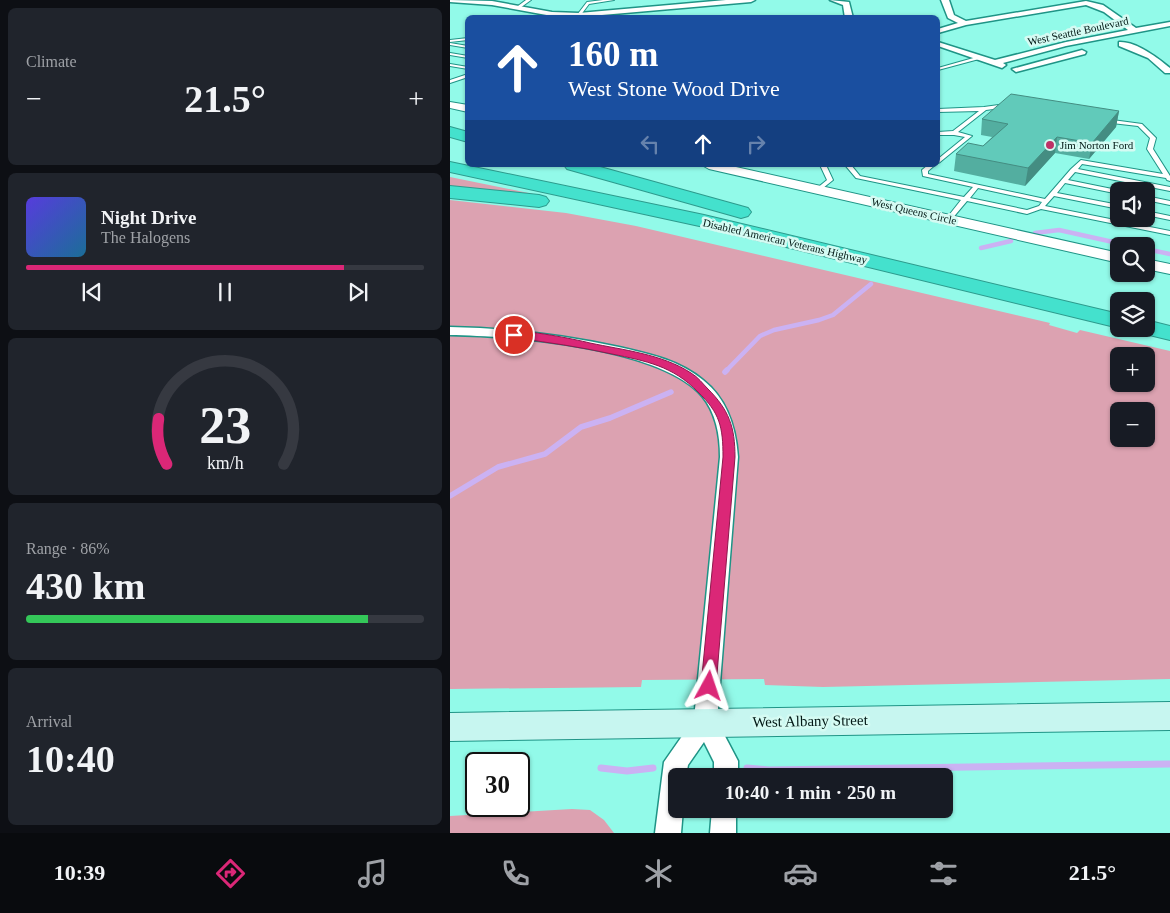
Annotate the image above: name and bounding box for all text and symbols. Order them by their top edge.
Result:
street label: West Seattle Boulevard [1026,14,1130,48]
icon: ahead [485,35,550,100]
text: 160 m [568,35,658,74]
text: Climate [26,53,77,70]
text: West Stone Wood Drive [568,76,780,101]
text: 21.5° [184,78,266,120]
text: − [26,83,42,114]
text: + [408,83,424,114]
icon: left [636,130,664,158]
icon: ahead [689,130,717,158]
icon: right [742,130,770,158]
marker: Jim Norton Ford [1044,139,1056,151]
place label: Jim Norton Ford [1060,139,1134,151]
map controls [1110,182,1155,447]
button: sound [1110,182,1155,227]
street label: West Queens Circle [870,195,958,227]
text: Night Drive [101,207,197,228]
street label: Disabled American Veterans Highway [702,216,869,266]
text: The Halogens [101,229,190,246]
button: search [1110,237,1155,282]
icon: previous [78,278,106,306]
icon: pause [211,278,239,306]
icon: next [344,278,372,306]
button: layers [1110,292,1155,337]
pin [493,314,535,356]
icon: arrive [500,321,528,349]
button: + [1110,347,1155,392]
text: 23 [199,397,251,454]
button: − [1110,402,1155,447]
text: km/h [207,453,243,473]
text: Range · 86% [26,540,110,557]
text: 430 km [26,565,145,607]
position arrow [682,659,734,711]
street label: West Albany Street [752,712,869,730]
text: Arrival [26,713,72,730]
text: 10:40 [26,738,115,780]
speed limit sign: 30 [465,752,530,817]
text: 10:40 · 1 min · 250 m [725,782,896,803]
icon: directions [213,856,248,891]
icon: music [355,856,390,891]
icon: phone [498,856,533,891]
icon: climate [641,856,676,891]
icon: car [783,856,818,891]
icon: filters [926,856,961,891]
text: 10:39 [54,860,105,885]
text: 21.5° [1069,860,1116,885]

